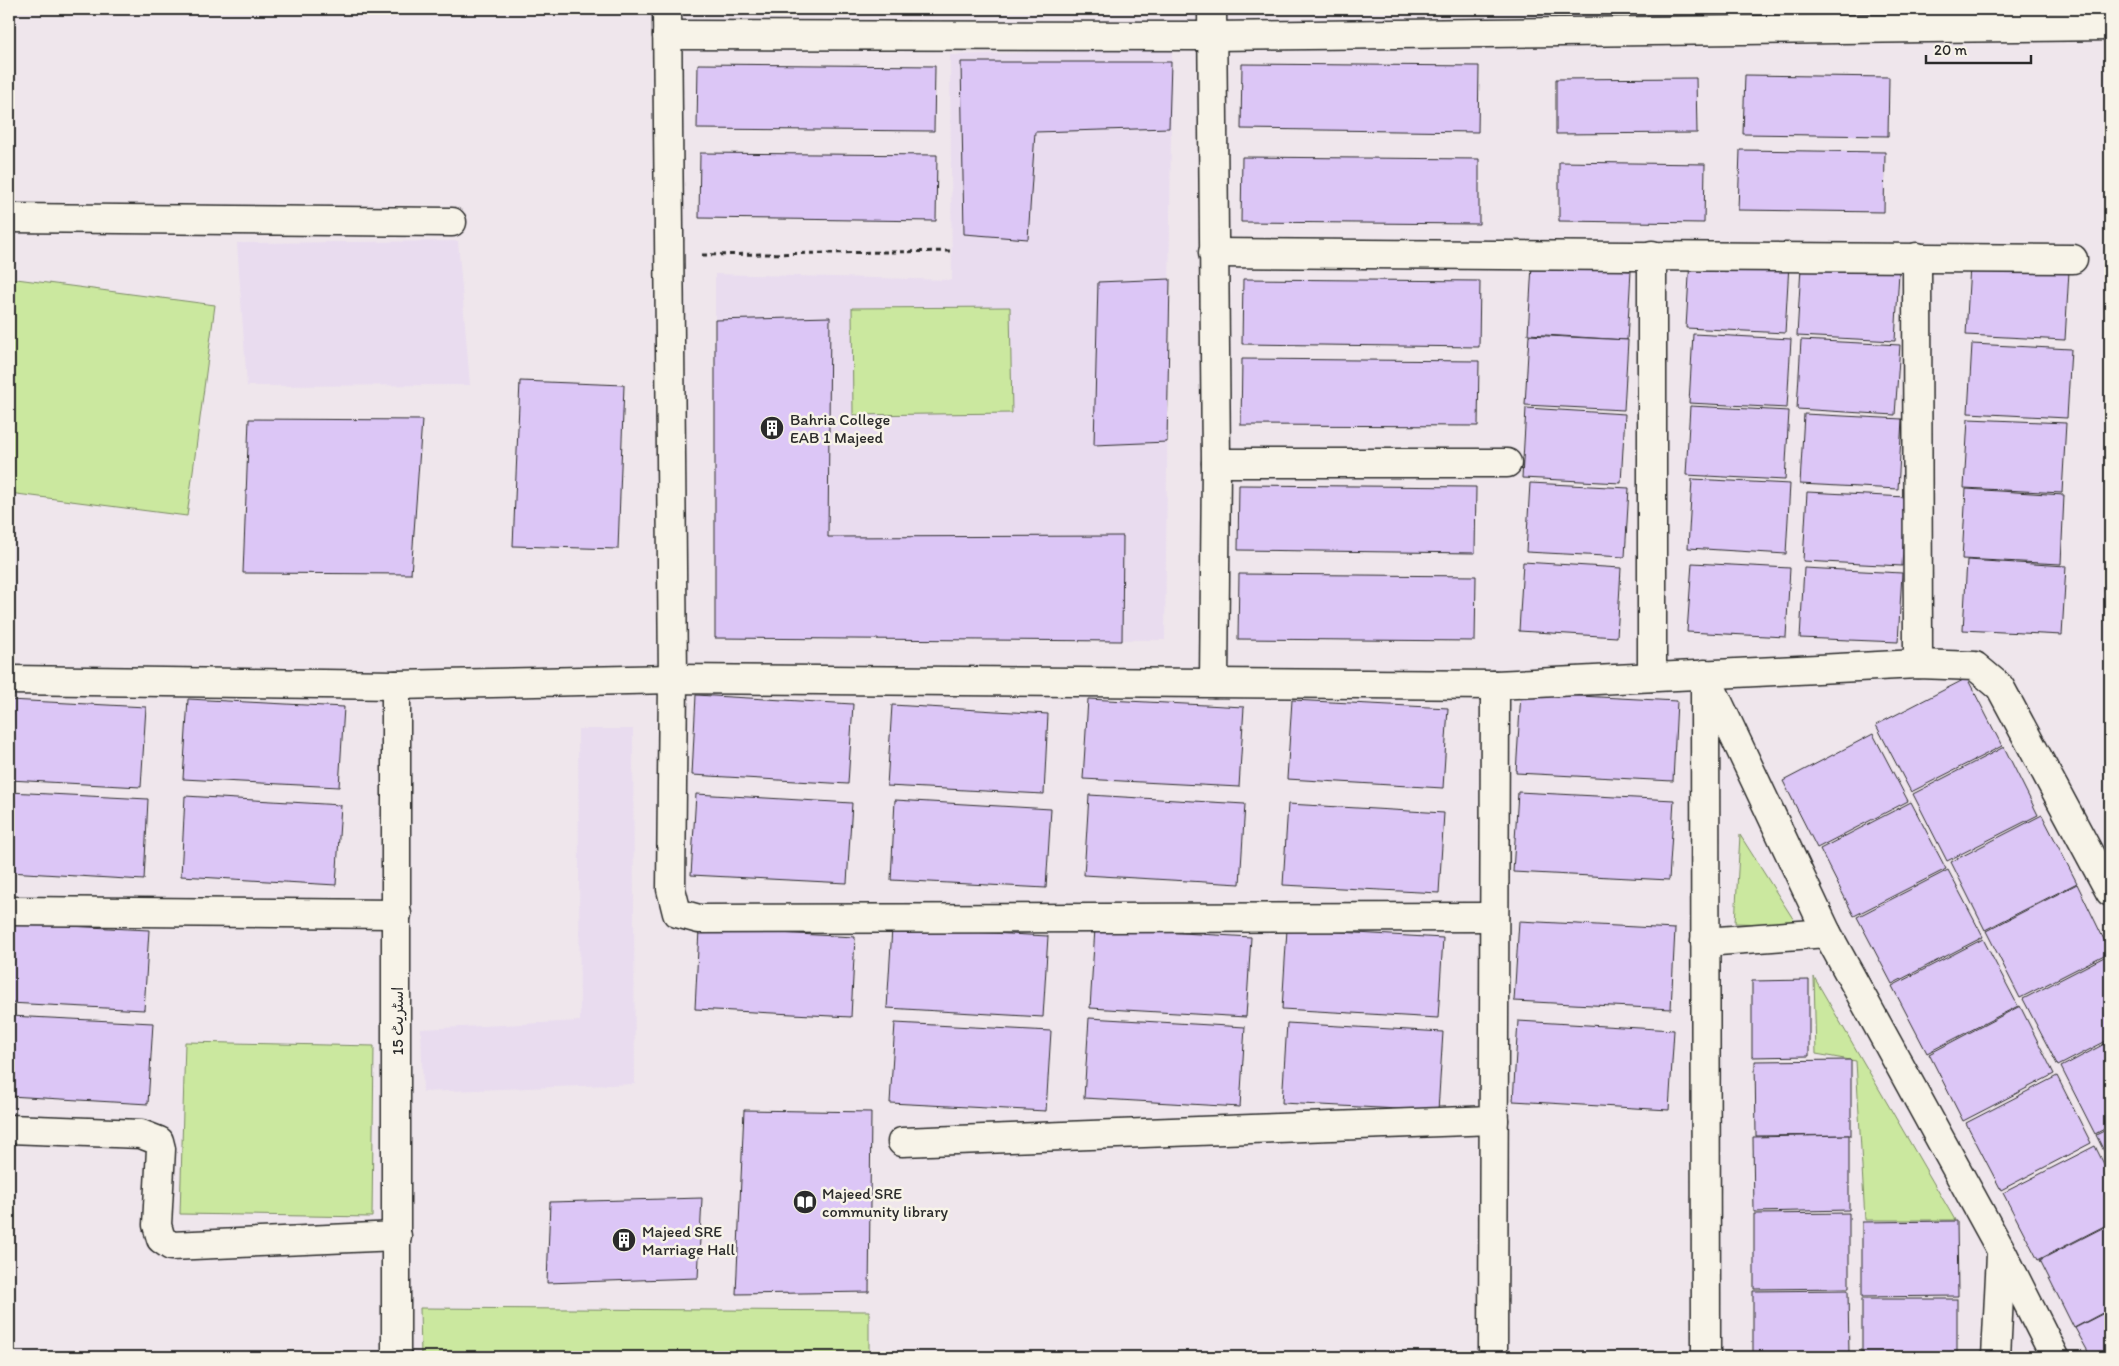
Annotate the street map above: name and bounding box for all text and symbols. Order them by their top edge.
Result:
scale bar [1926,32,2032,64]
text: 20 m [1934,41,1968,59]
place label: Bahria College EAB 1 Majeed [790,410,891,447]
building icon: Bahria College EAB 1 Majeed [759,415,785,441]
street label: اسٹریٹ 15 [388,987,407,1055]
place label: Majeed SRE community library [822,1184,949,1221]
library icon: Majeed SRE community library [792,1189,818,1215]
place label: Majeed SRE Marriage Hall [642,1222,736,1259]
building icon: Majeed SRE Marriage Hall [611,1227,637,1253]

